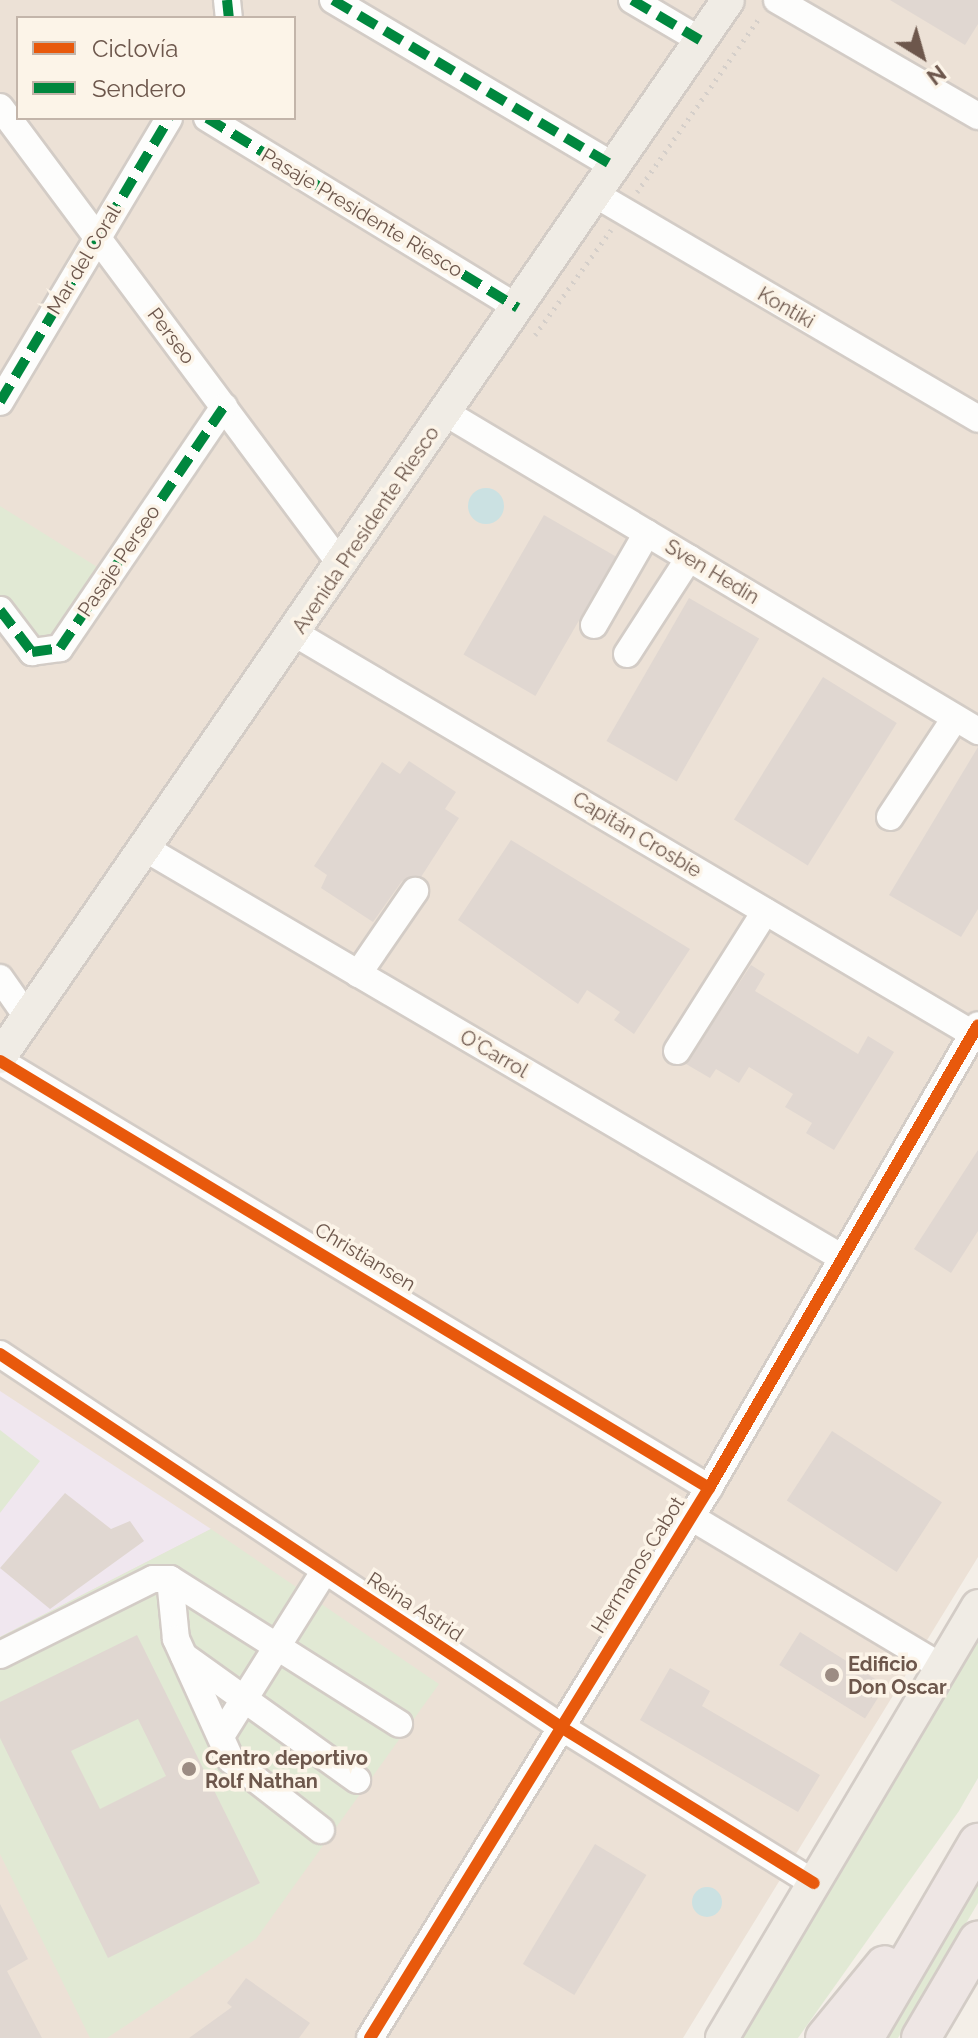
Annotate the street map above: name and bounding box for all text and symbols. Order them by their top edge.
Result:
legend [16,16,296,120]
north arrow [882,16,962,96]
text: Ciclovía [92,34,178,63]
text: N [922,60,951,91]
text: Sendero [92,74,186,103]
street label: Pasaje Presidente Riesco [257,143,467,283]
street label: Mar del Coral [42,201,126,319]
street label: Kontiki [753,282,819,334]
street label: Perseo [142,303,200,369]
street label: Avenida Presidente Riesco [288,422,444,638]
street label: Pasaje Perseo [73,501,165,621]
street label: Sven Hedin [661,535,763,609]
street label: Capitán Crosbie [568,787,706,883]
street label: O'Carrol [456,1025,532,1083]
street label: Christiansen [310,1218,420,1296]
street label: Hermanos Cabot [586,1492,690,1638]
street label: Reina Astrid [362,1567,468,1647]
place label: Edificio Don Oscar [848,1652,947,1699]
marker: Edificio Don Oscar [823,1666,841,1684]
place label: Centro deportivo Rolf Nathan [205,1746,368,1793]
marker: Centro deportivo Rolf Nathan [180,1760,198,1778]

